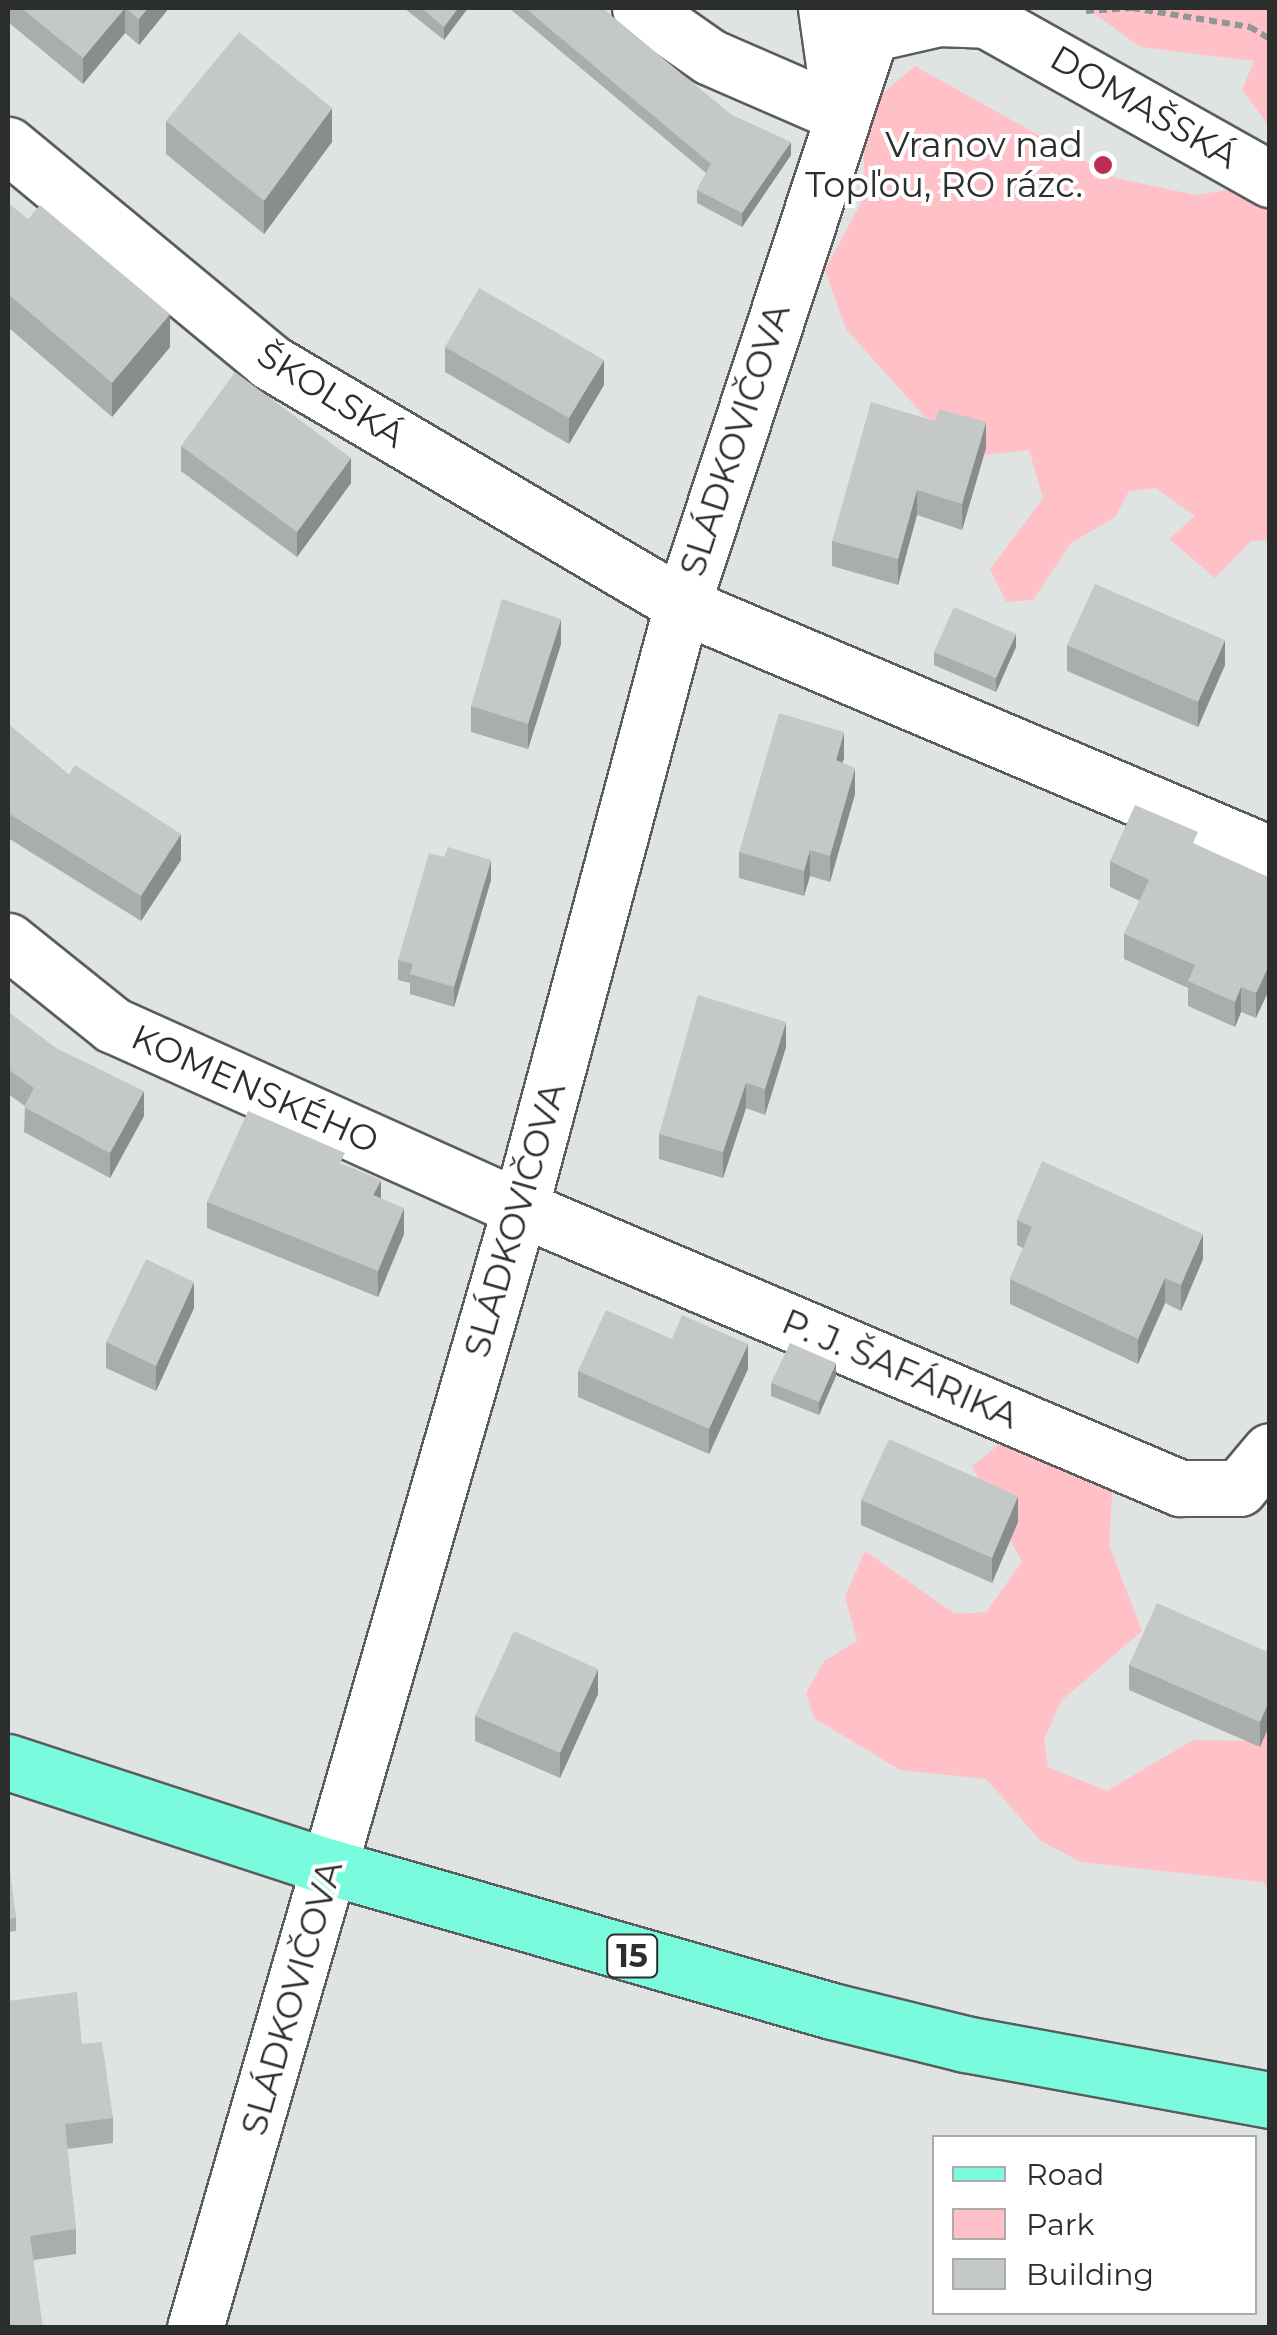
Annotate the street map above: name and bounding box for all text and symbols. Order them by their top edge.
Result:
street label: DOMAŠSKÁ [1043,37,1245,177]
place label: Vranov nad Topľou, RO rázc. [805,124,1083,206]
marker: Vranov nad Topľou, RO rázc. [1092,154,1114,176]
street label: SLÁDKOVIČOVA [671,299,799,581]
street label: ŠKOLSKÁ [250,333,412,457]
street label: KOMENSKÉHO [125,1016,385,1162]
street label: SLÁDKOVIČOVA [456,1078,574,1362]
street label: P. J. ŠAFÁRIKA [776,1300,1024,1438]
street label: SLÁDKOVIČOVA [233,1856,351,2140]
road number: 15 [604,1929,660,1983]
legend [932,2135,1257,2315]
text: Road [1026,2156,1104,2193]
text: Park [1026,2206,1095,2243]
text: Building [1026,2256,1154,2293]

